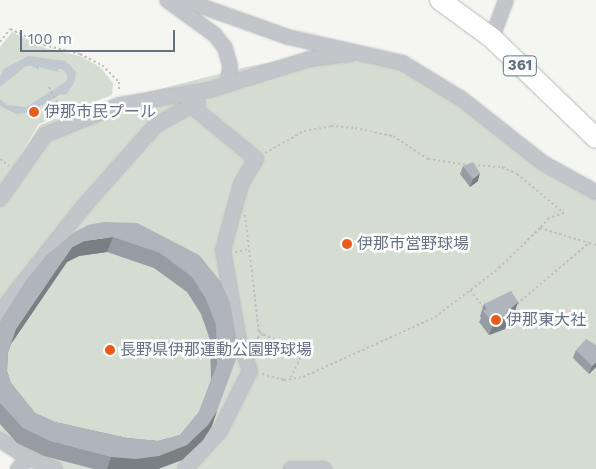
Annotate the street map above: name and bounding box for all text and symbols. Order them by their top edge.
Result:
scale bar [22,20,178,52]
text: 100 m [28,30,72,48]
road number: 361 [502,54,538,78]
place label: 伊那市民プール [44,102,156,122]
marker: 伊那市民プール [28,106,40,118]
place label: 伊那市営野球場 [357,234,469,254]
marker: 伊那市営野球場 [341,238,353,250]
place label: 伊那東大社 [506,310,586,330]
marker: 伊那東大社 [490,314,502,326]
place label: 長野県伊那運動公園野球場 [120,340,312,360]
marker: 長野県伊那運動公園野球場 [104,344,116,356]

